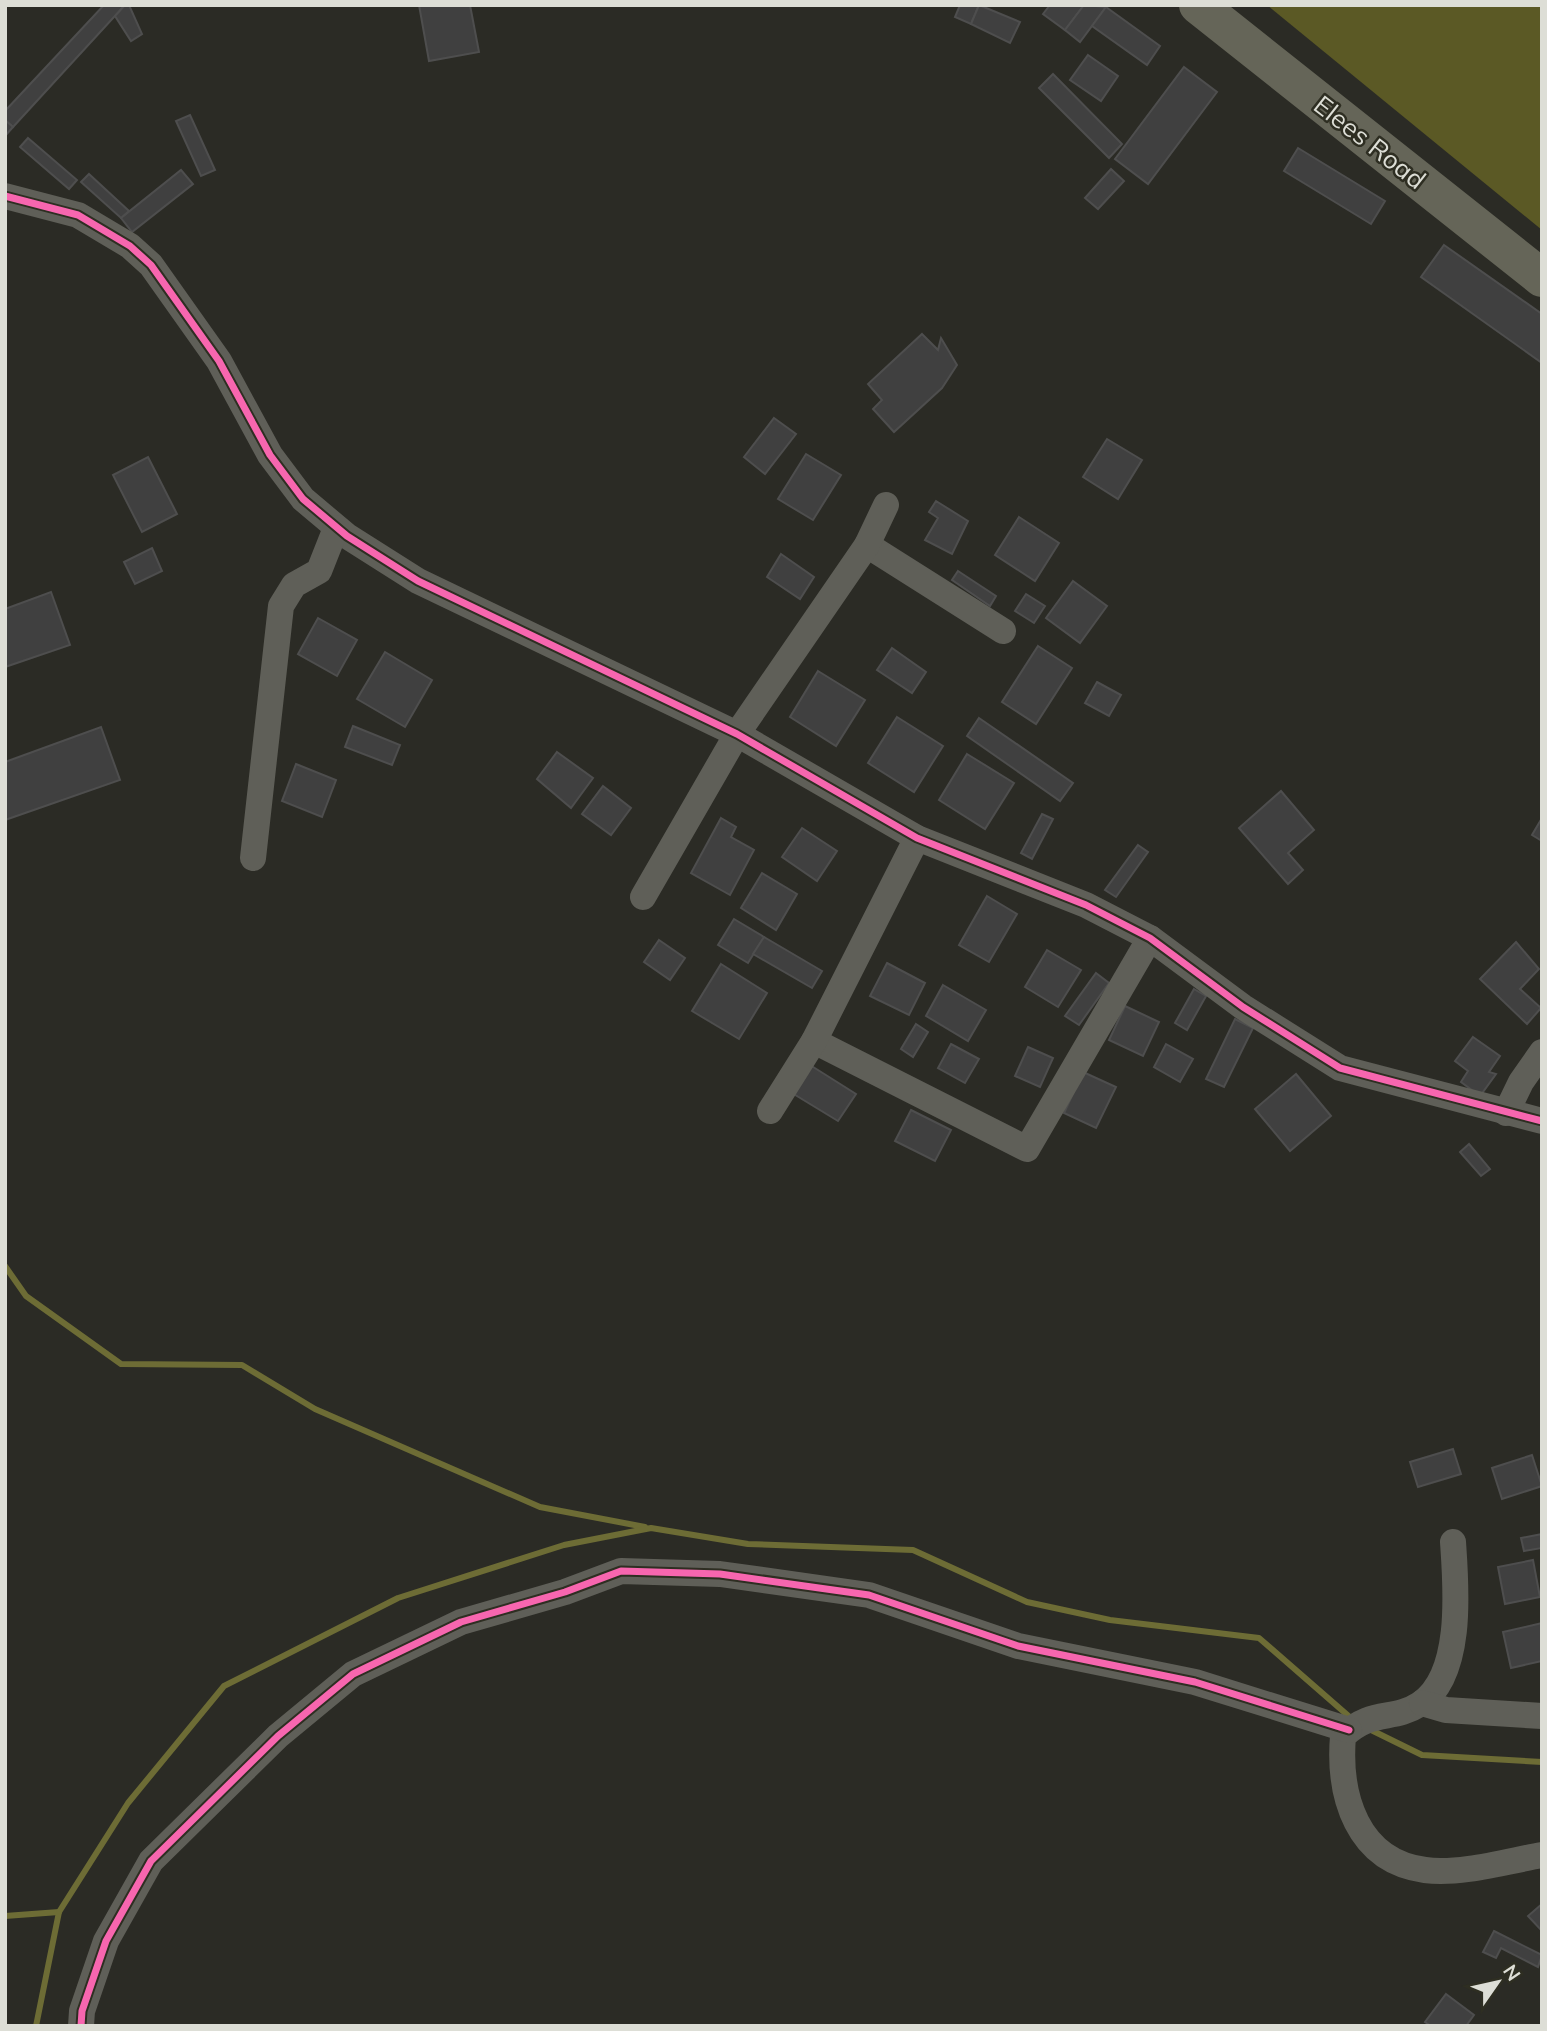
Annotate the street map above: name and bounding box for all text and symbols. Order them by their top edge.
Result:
street label: Elees Road [1307,88,1433,196]
north arrow [1463,1947,1533,2017]
text: N [1498,1960,1526,1985]

